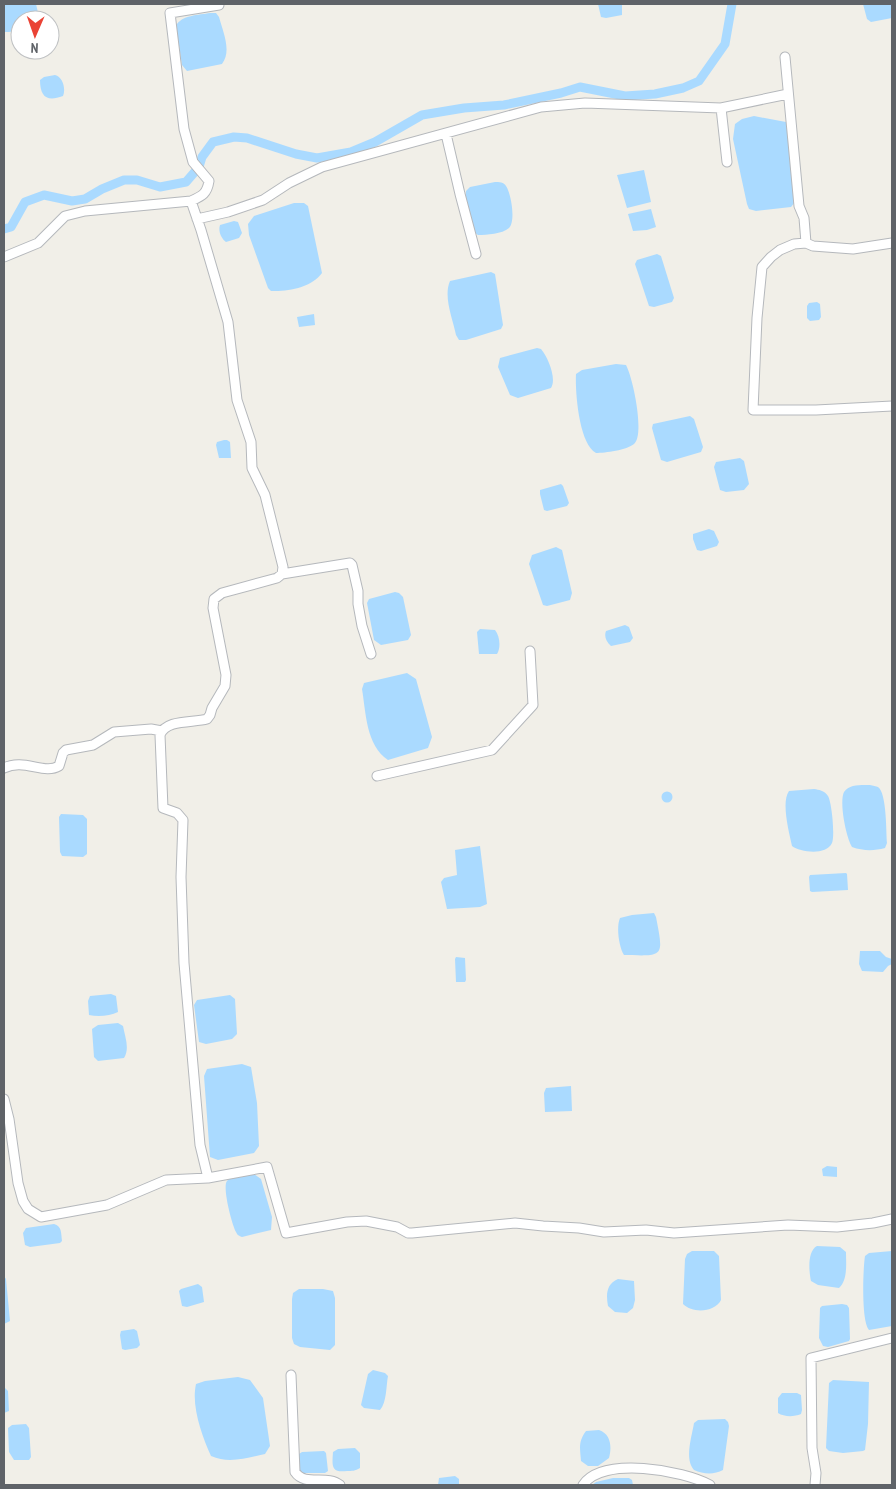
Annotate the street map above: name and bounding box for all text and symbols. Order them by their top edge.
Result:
north arrow [10,10,60,60]
text: N [30,39,39,57]

